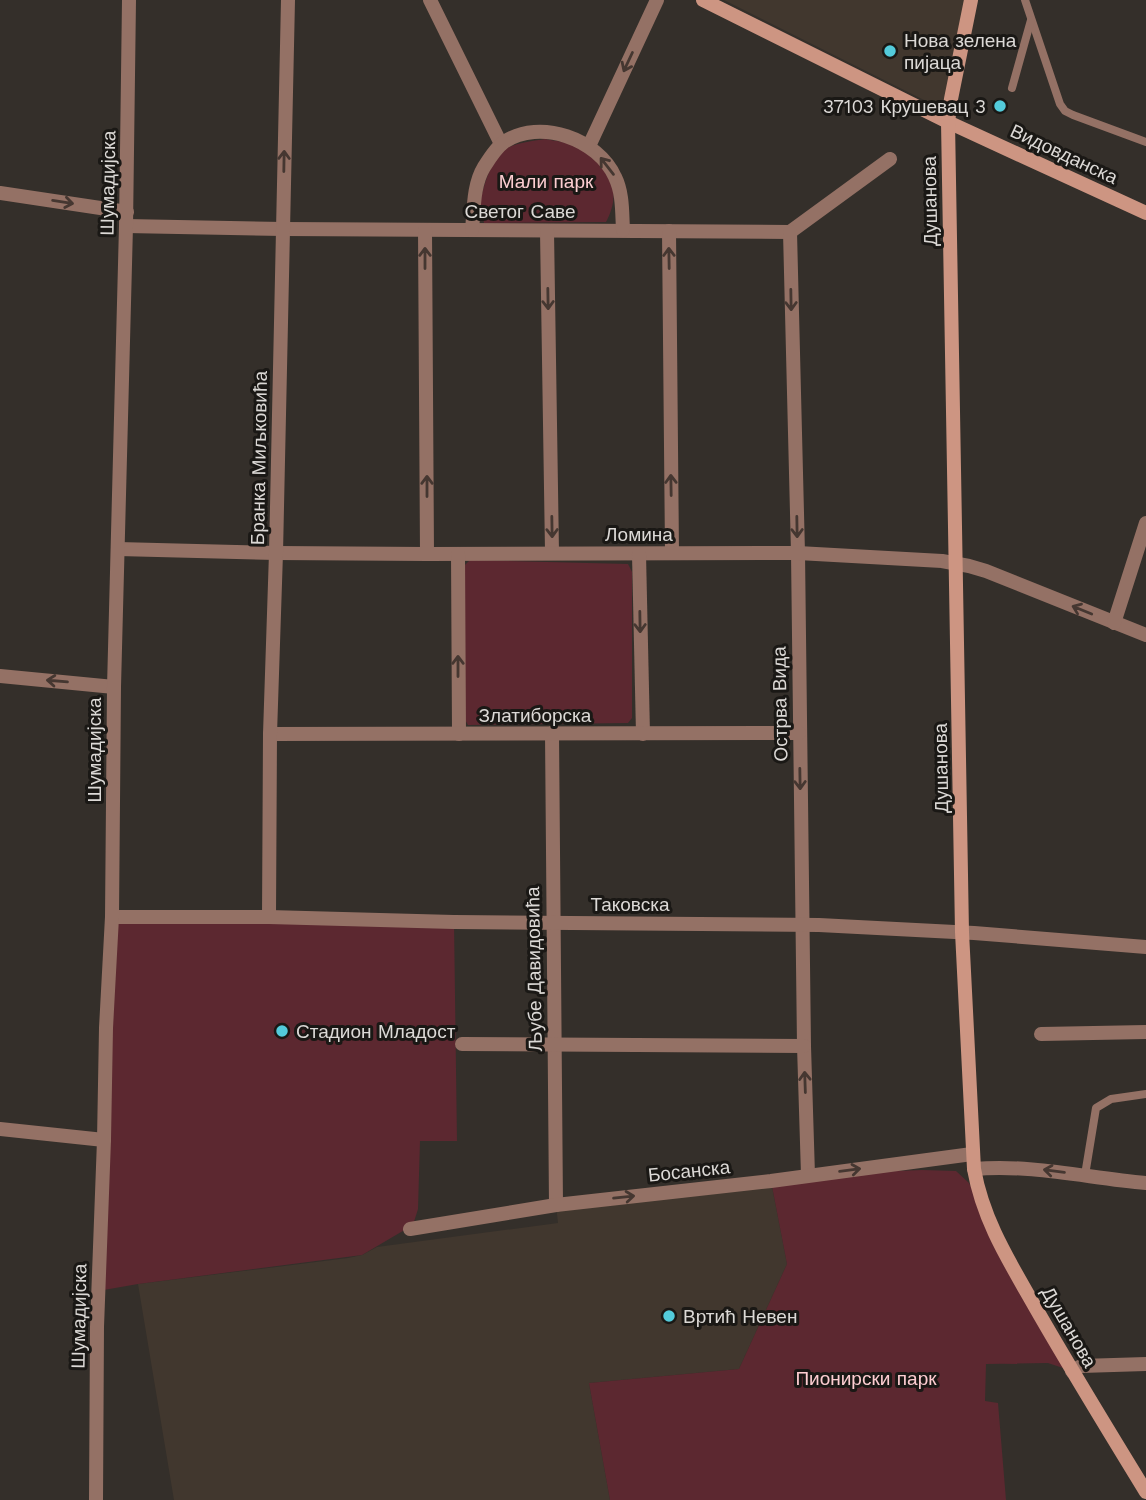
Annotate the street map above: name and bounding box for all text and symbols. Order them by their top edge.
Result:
place label: Нова зелена пијаца [904,29,1017,74]
marker: Нова зелена пијаца [882,43,898,59]
one-way arrow [621,51,634,72]
place label: 37103 Крушевац 3 [823,95,986,118]
marker: 37103 Крушевац 3 [992,98,1008,114]
street label: Видовданска [1007,119,1122,189]
street label: Шумадијска [96,130,120,236]
one-way arrow [278,149,291,172]
street label: Душанова [918,155,942,246]
one-way arrow [600,157,615,175]
park label: Мали парк [499,170,594,193]
one-way arrow [51,196,74,209]
street label: Светог Саве [465,200,575,223]
one-way arrow [418,247,432,270]
one-way arrow [662,247,676,270]
one-way arrow [541,287,555,310]
one-way arrow [785,288,798,311]
street label: Бранка Миљковића [246,370,272,545]
one-way arrow [420,474,434,497]
one-way arrow [665,474,678,497]
one-way arrow [545,515,559,538]
one-way arrow [790,516,804,539]
street label: Ломина [605,523,673,546]
one-way arrow [1072,603,1094,616]
one-way arrow [634,610,647,633]
street label: Острва Вида [767,646,793,762]
one-way arrow [451,655,465,678]
one-way arrow [46,675,69,688]
street label: Шумадијска [83,697,106,803]
street label: Златиборска [479,704,592,727]
street label: Душанова [929,722,953,813]
one-way arrow [793,768,807,791]
street label: Љубе Давидовића [521,886,547,1052]
street label: Таковска [590,893,670,916]
place label: Стадион Младост [296,1020,456,1043]
marker: Стадион Младост [274,1023,290,1039]
one-way arrow [798,1071,812,1094]
street label: Босанска [647,1155,732,1187]
one-way arrow [838,1163,861,1176]
one-way arrow [1043,1164,1066,1177]
one-way arrow [612,1191,635,1204]
street label: Шумадијска [67,1263,91,1369]
street label: Душанова [1037,1282,1102,1372]
place label: Вртић Невен [683,1305,797,1328]
marker: Вртић Невен [661,1308,677,1324]
park label: Пионирски парк [795,1367,937,1390]

